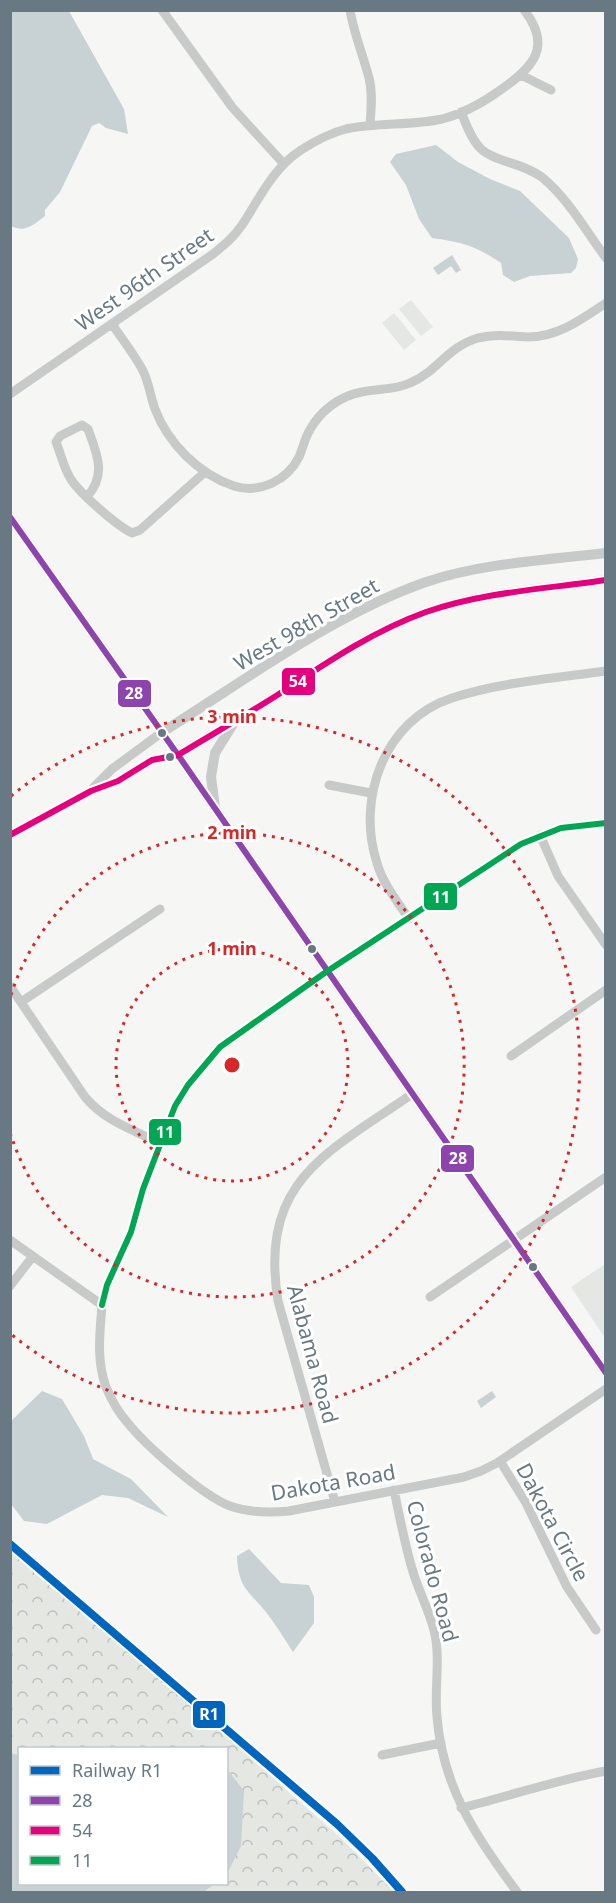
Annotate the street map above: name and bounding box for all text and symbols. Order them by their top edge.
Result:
street label: West 96th Street [69,221,219,337]
street label: West 98th Street [229,571,384,677]
line badge: 54 [281,667,316,696]
text: 54 [289,670,307,692]
line badge: 28 [117,679,152,708]
text: 28 [125,682,143,704]
text: 3 min [207,704,257,728]
unlabelled marker [156,727,168,739]
unlabelled marker [164,751,176,763]
text: 2 min [207,820,257,844]
line badge: 11 [423,882,458,911]
text: 11 [432,886,450,908]
text: 1 min [207,936,257,960]
unlabelled marker [306,943,318,955]
centre of rings [222,1055,242,1075]
line badge: 11 [148,1118,182,1146]
text: 11 [156,1121,174,1143]
line badge: 28 [440,1144,475,1173]
text: 28 [449,1147,467,1169]
unlabelled marker [527,1261,539,1273]
street label: Alabama Road [281,1281,345,1427]
street label: Dakota Road [268,1457,398,1507]
street label: Dakota Circle [510,1458,596,1586]
street label: Colorado Road [401,1497,465,1645]
line badge: R1 [192,1700,226,1729]
text: R1 [199,1703,219,1725]
legend [18,1747,228,1885]
text: Railway R1 [72,1758,162,1782]
text: 28 [72,1788,93,1812]
text: 54 [72,1818,93,1842]
text: 11 [72,1848,93,1872]

